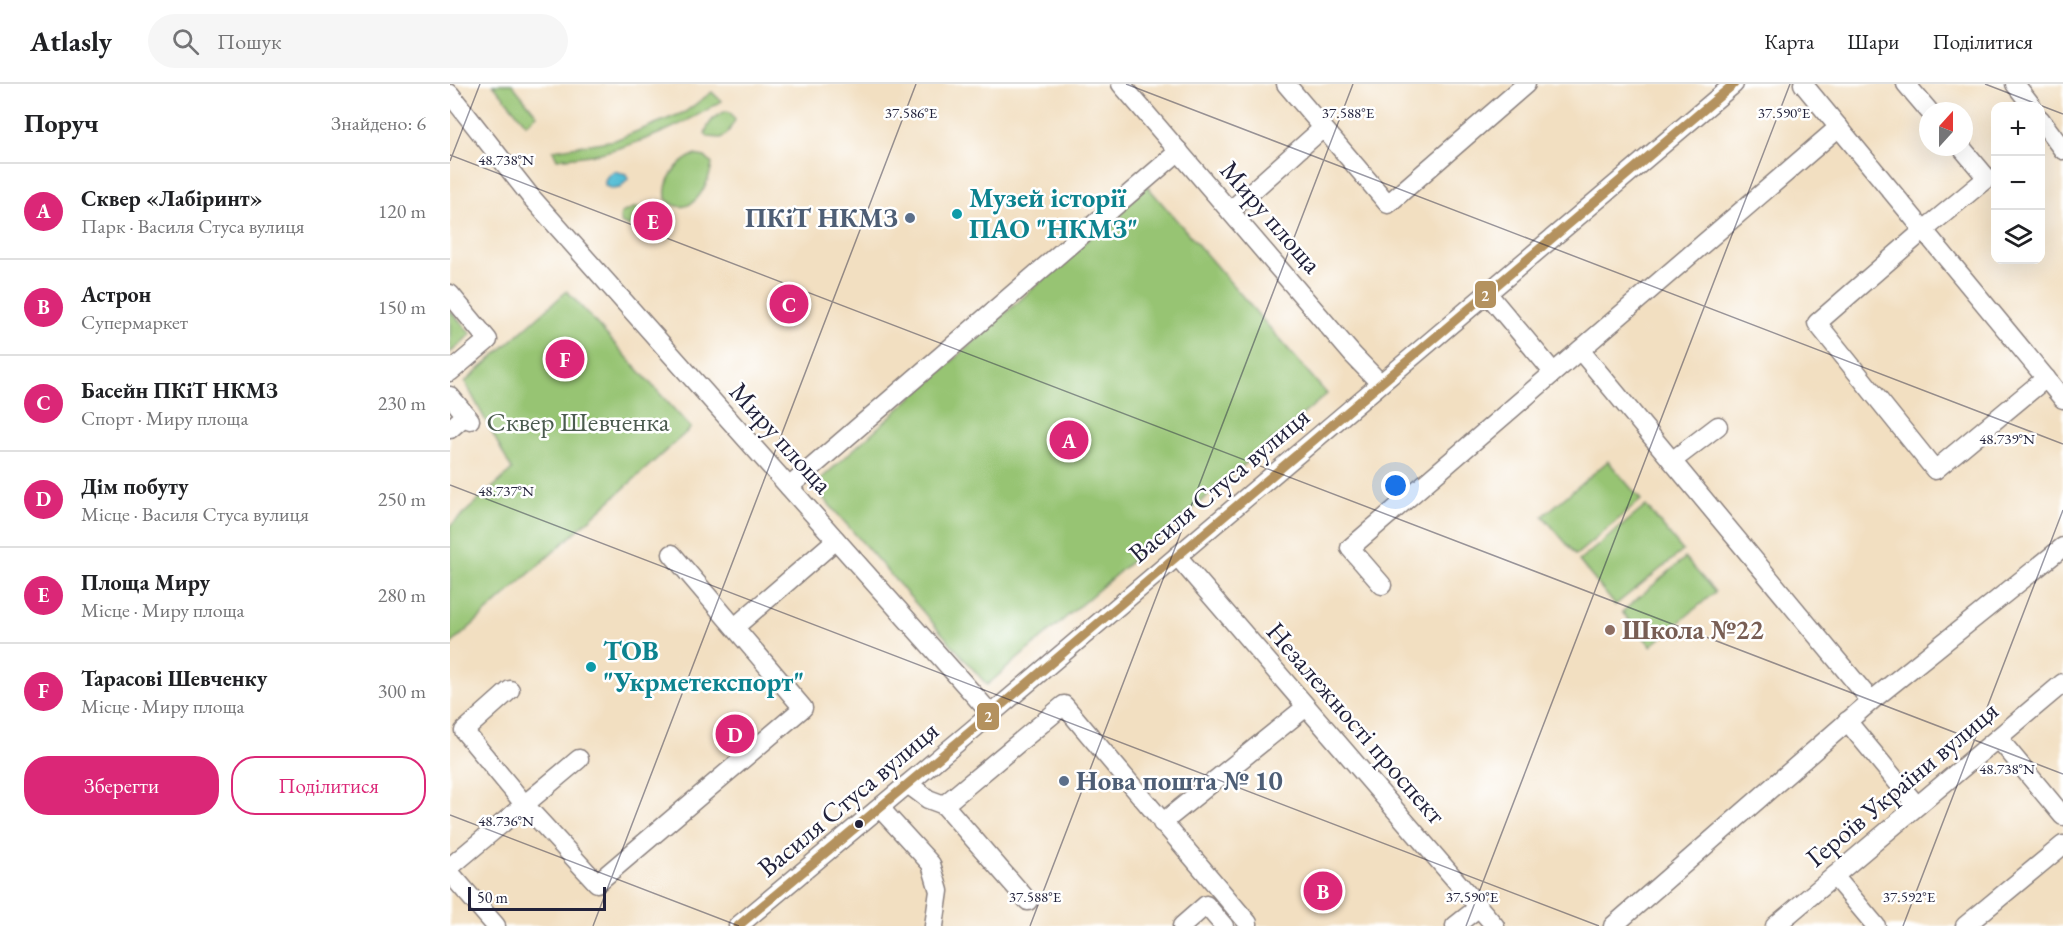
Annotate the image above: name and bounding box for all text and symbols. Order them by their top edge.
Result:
search box [148,14,568,68]
text: Atlasly [30,23,112,59]
icon: search [169,25,202,58]
text: Пошук [217,27,282,56]
text: Карта [1764,28,1814,55]
text: Шари [1847,28,1899,55]
text: Поділитися [1932,28,2033,55]
north arrow [1919,102,1973,156]
map controls [1991,102,2045,264]
button: + [1991,102,2045,156]
text: 37.586°E [885,103,938,122]
text: 37.588°E [1322,103,1375,122]
text: 37.590°E [1758,103,1811,122]
text: Поруч [24,106,99,140]
text: Знайдено: 6 [331,110,426,136]
text: 48.738°N [478,150,534,169]
street label: Миру площа [1213,153,1330,281]
button: − [1991,156,2045,210]
place label: Музей історії ПАО "НКМЗ" [969,180,1138,246]
text: Сквер «Лабіринт» [81,184,263,213]
text: A [36,198,51,224]
text: 120 m [378,198,426,224]
pin: E [634,198,672,244]
place label: ПКіТ НКМЗ [745,200,898,235]
marker: Музей історії ПАО "НКМЗ" [950,207,964,221]
button: layers [1991,210,2045,264]
marker: ПКіТ НКМЗ [903,211,917,225]
text: Парк · Василя Стуса вулиця [81,213,304,239]
text: Астрон [81,280,151,309]
line badge: 2 [1474,280,1497,309]
pin: C [770,282,808,326]
text: 2 [1481,285,1490,306]
text: B [37,294,50,320]
text: 150 m [378,294,426,320]
text: Супермаркет [81,309,188,335]
pin: F [546,336,584,382]
street label: Миру площа [722,374,841,501]
text: Басейн ПКіТ НКМЗ [81,376,278,405]
text: C [36,390,51,416]
text: 230 m [378,390,426,416]
street label: Василя Стуса вулиця [1121,399,1316,570]
park label: Сквер Шевченка [486,404,670,439]
text: Спорт · Миру площа [81,405,248,431]
pin: A [1050,418,1088,462]
text: 48.739°N [1979,429,2035,448]
your location [1381,471,1410,500]
text: Дім побуту [81,472,189,501]
text: 48.737°N [478,481,534,500]
text: D [36,486,51,512]
text: 250 m [378,486,426,512]
text: Місце · Василя Стуса вулиця [81,501,309,527]
text: Площа Миру [81,568,210,597]
text: E [38,582,49,608]
text: 280 m [378,582,426,608]
text: Місце · Миру площа [81,597,244,623]
place label: Школа №22 [1622,612,1764,647]
street label: Незалежності проспект [1259,614,1454,831]
marker: Школа №22 [1603,623,1617,637]
place label: ТОВ "Укрметекспорт" [603,633,804,699]
marker: ТОВ "Укрметекспорт" [584,660,598,674]
text: Тарасові Шевченку [81,664,267,693]
text: F [38,678,49,704]
text: 300 m [378,678,426,704]
text: Місце · Миру площа [81,693,244,719]
street label: Героїв України вулиця [1798,693,2005,874]
line badge: 2 [976,702,1000,731]
text: 2 [984,706,993,727]
pin: D [716,712,754,756]
street label: Василя Стуса вулиця [750,713,945,884]
button: Зберегти [24,756,219,815]
button: Поділитися [231,756,426,815]
text: 48.738°N [1979,759,2035,778]
place label: Нова пошта № 10 [1076,763,1283,798]
marker: Нова пошта № 10 [1057,774,1071,788]
text: 48.736°N [478,811,534,830]
unlabelled marker [853,818,865,830]
pin: B [1304,868,1342,914]
scale bar [468,884,606,912]
text: 50 m [477,887,508,908]
text: 37.588°E [1009,887,1062,906]
text: 37.590°E [1446,887,1499,906]
text: 37.592°E [1883,887,1936,906]

